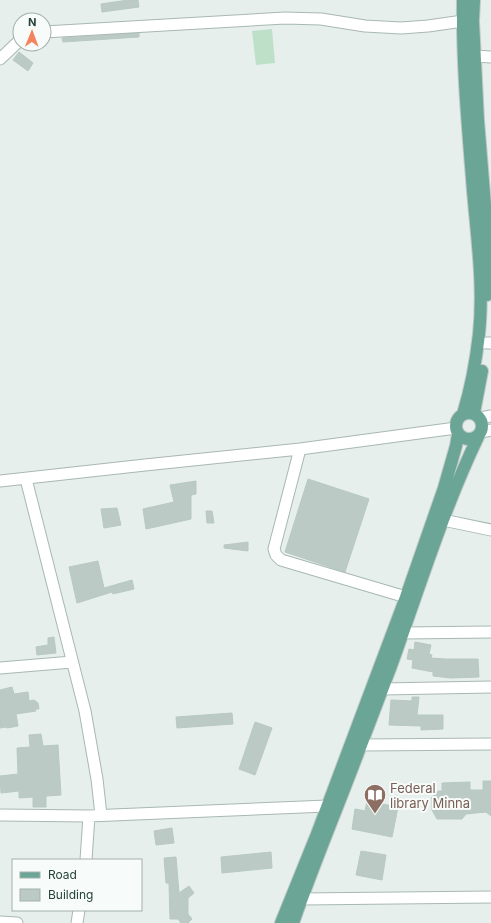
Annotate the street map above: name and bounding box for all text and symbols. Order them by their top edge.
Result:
north arrow [12,12,52,52]
text: N [28,15,36,29]
place label: Federal library Minna [390,780,470,811]
library icon: Federal library Minna [362,782,388,815]
legend [12,859,142,911]
text: Road [48,867,77,882]
text: Building [48,887,93,902]

